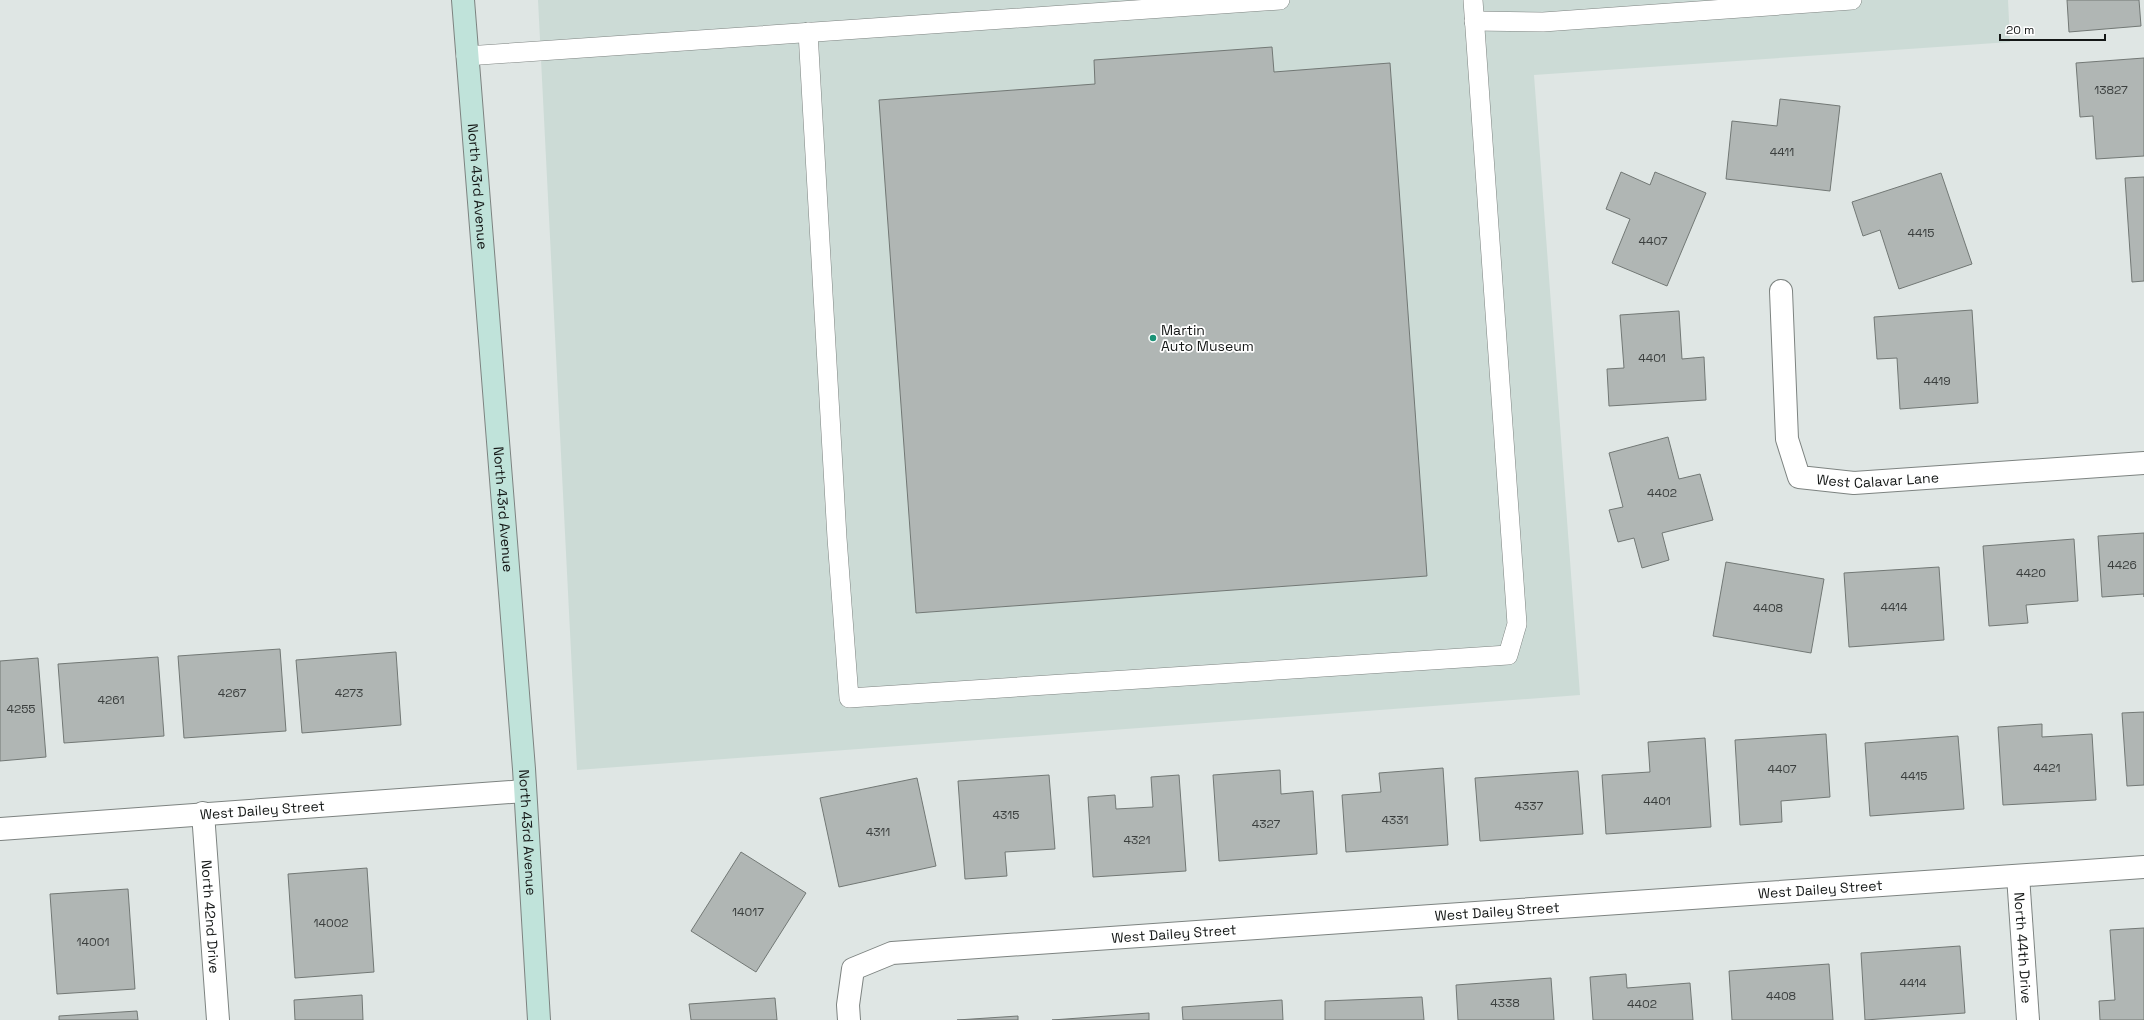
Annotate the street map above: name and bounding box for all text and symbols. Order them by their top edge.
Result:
scale bar [2000,16,2105,42]
text: 20 m [2006,22,2034,38]
house number: 13827 [2094,82,2128,98]
street label: North 43rd Avenue [464,123,492,250]
house number: 4411 [1770,144,1794,160]
house number: 4415 [1908,225,1934,241]
house number: 4407 [1638,233,1668,249]
place label: Martin Auto Museum [1161,321,1254,355]
marker: Martin Auto Museum [1148,333,1158,343]
house number: 4401 [1638,350,1666,366]
house number: 4419 [1923,373,1951,389]
street label: North 43rd Avenue [489,446,517,573]
street label: West Calavar Lane [1816,468,1939,492]
house number: 4402 [1647,485,1677,501]
house number: 4426 [2107,557,2137,573]
house number: 4420 [2016,565,2046,581]
house number: 4414 [1880,599,1908,615]
house number: 4408 [1753,600,1783,616]
house number: 4267 [218,685,247,701]
house number: 4273 [335,685,363,701]
house number: 4261 [97,692,125,708]
house number: 4255 [6,701,36,717]
house number: 4421 [2033,760,2061,776]
house number: 4407 [1767,761,1797,777]
house number: 4415 [1901,768,1927,784]
street label: North 43rd Avenue [515,769,541,896]
house number: 4401 [1643,793,1671,809]
street label: West Dailey Street [199,797,325,824]
house number: 4337 [1515,798,1544,814]
house number: 4315 [993,807,1019,823]
house number: 4331 [1382,812,1408,828]
house number: 4327 [1252,816,1281,832]
house number: 4311 [866,824,890,840]
house number: 4321 [1123,832,1151,848]
street label: North 42nd Drive [197,859,224,974]
street label: West Dailey Street [1757,876,1883,903]
street label: North 44th Drive [2010,892,2036,1004]
street label: West Dailey Street [1434,898,1560,925]
house number: 14017 [732,904,764,920]
house number: 14002 [313,915,349,931]
street label: West Dailey Street [1111,920,1237,947]
house number: 14001 [77,934,109,950]
house number: 4414 [1899,975,1927,991]
house number: 4408 [1766,988,1796,1004]
house number: 4338 [1490,995,1520,1011]
house number: 4402 [1627,996,1657,1012]

